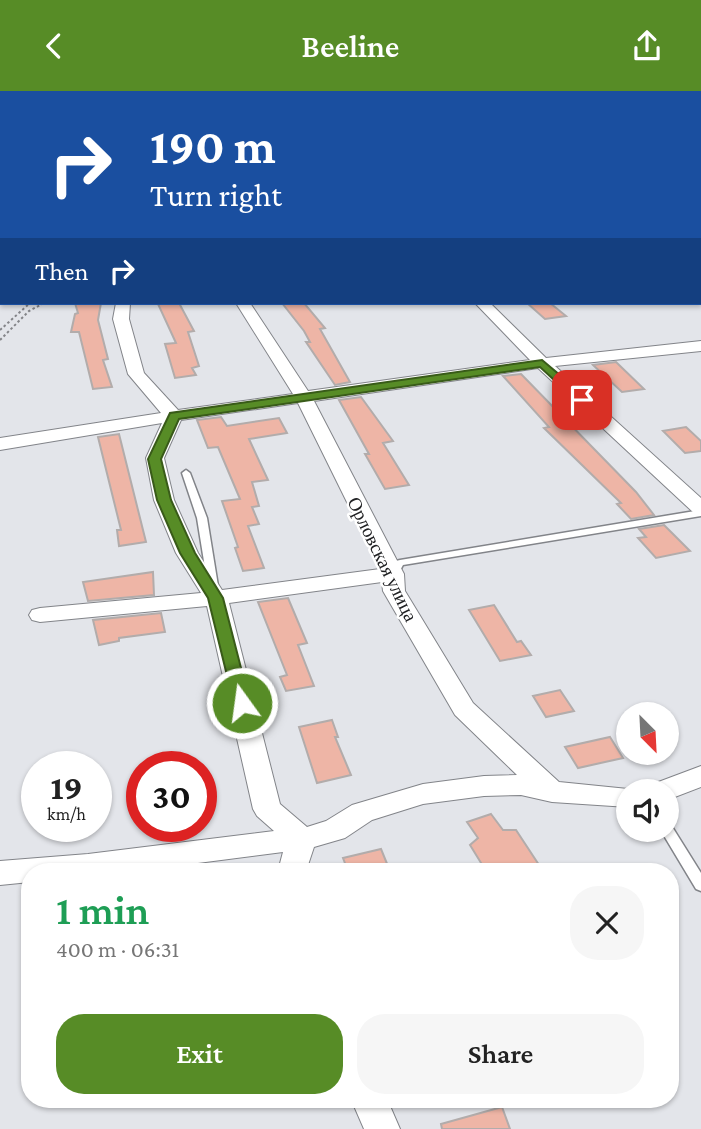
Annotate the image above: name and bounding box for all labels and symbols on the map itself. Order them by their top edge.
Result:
pin [552,370,612,430]
street label: Орловская улица [343,494,422,625]
position arrow [205,666,279,740]
north arrow [616,702,679,765]
speed limit sign: 30 [126,751,217,842]

